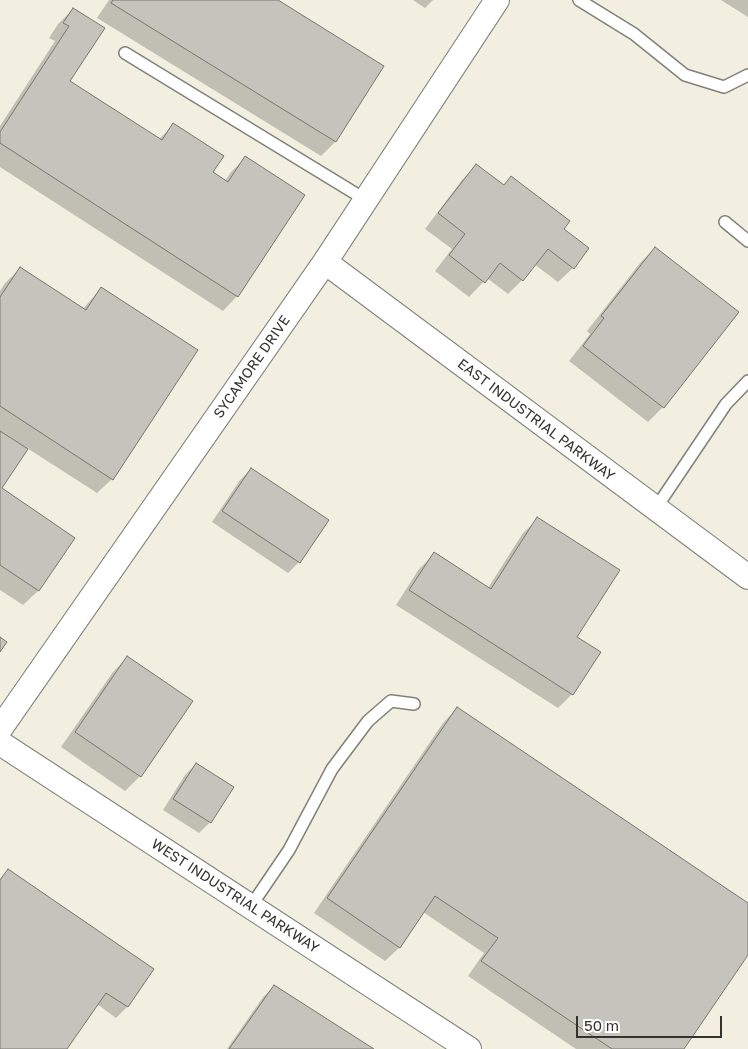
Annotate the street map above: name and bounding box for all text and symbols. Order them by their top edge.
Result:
street label: SYCAMORE DRIVE [210,312,294,422]
street label: EAST INDUSTRIAL PARKWAY [454,355,618,485]
street label: WEST INDUSTRIAL PARKWAY [148,835,322,957]
scale bar [578,1006,724,1038]
text: 50 m [584,1016,619,1034]

